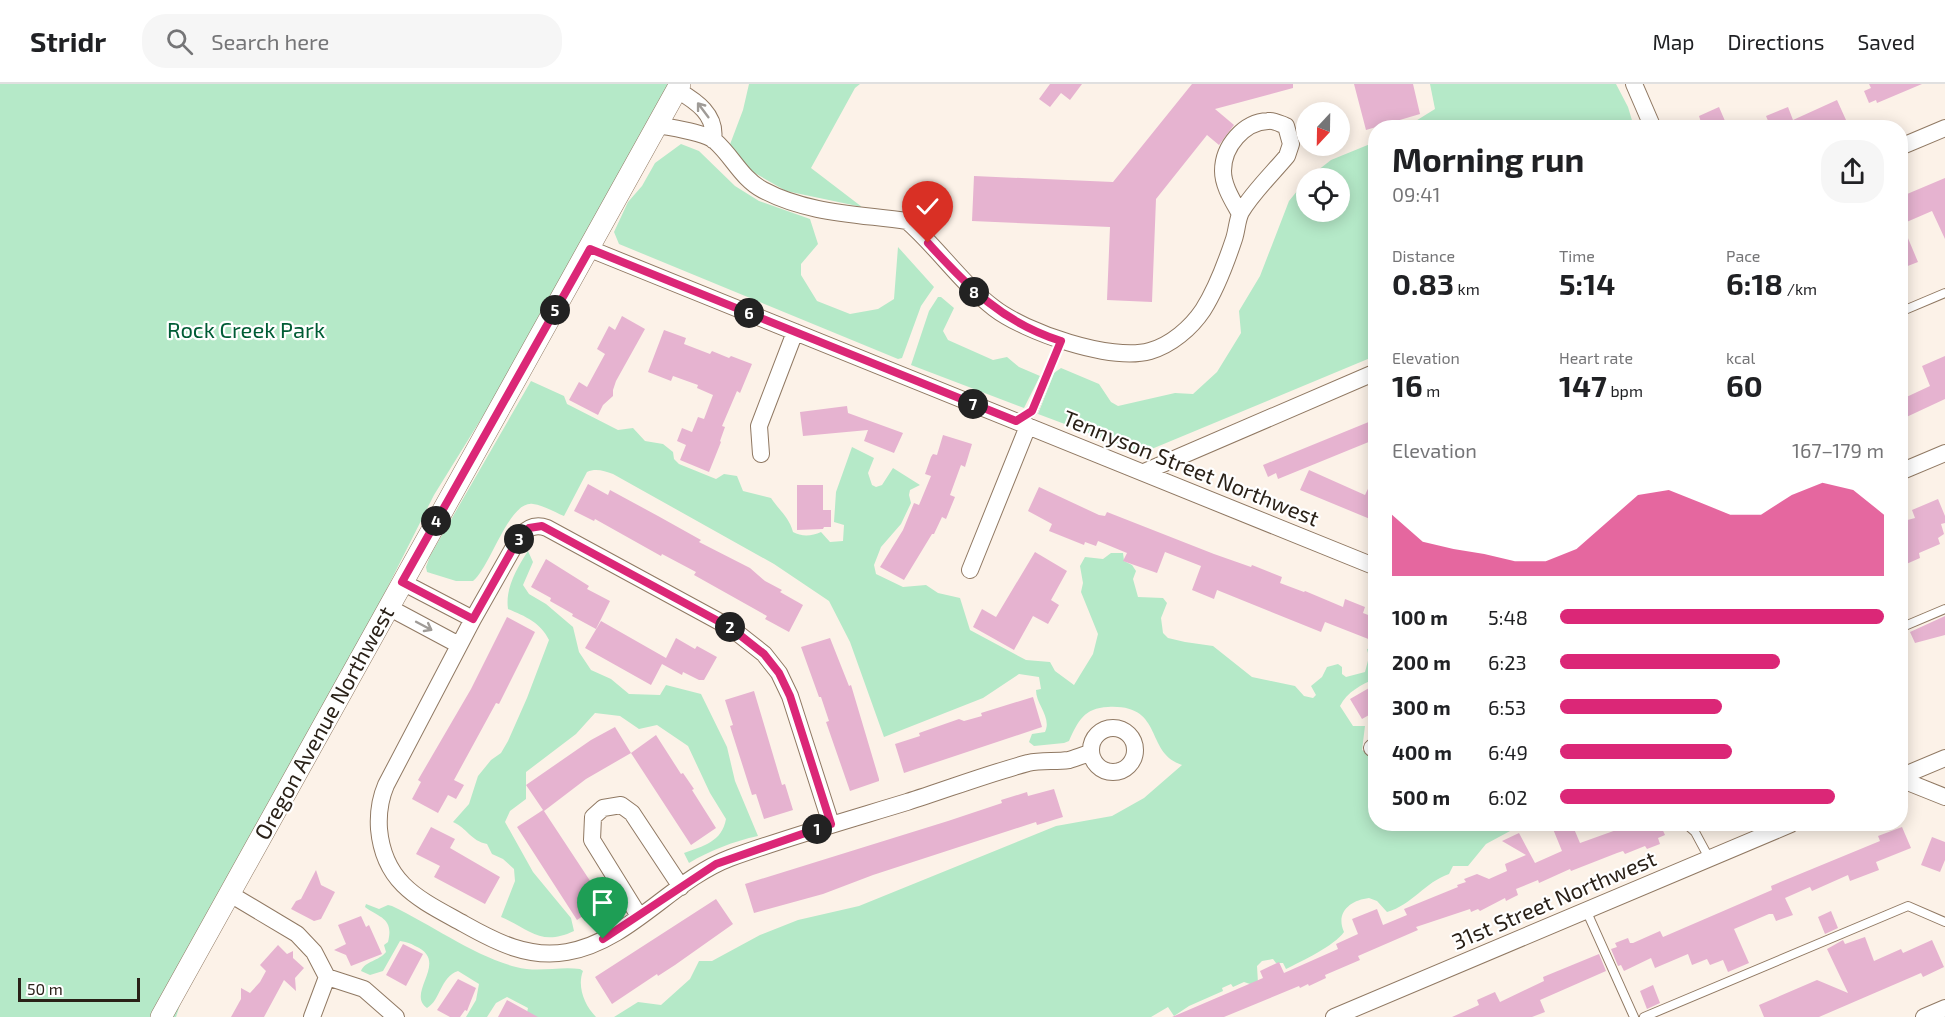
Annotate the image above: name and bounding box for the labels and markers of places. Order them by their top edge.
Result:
pin [902,181,953,243]
pin: 8 [959,277,989,307]
pin: 5 [540,295,570,325]
pin: 6 [734,298,764,328]
pin: 7 [958,389,988,419]
pin: 4 [421,506,451,536]
pin: 3 [504,524,534,554]
pin: 2 [715,612,745,642]
pin: 1 [802,814,832,844]
pin [577,877,628,939]

